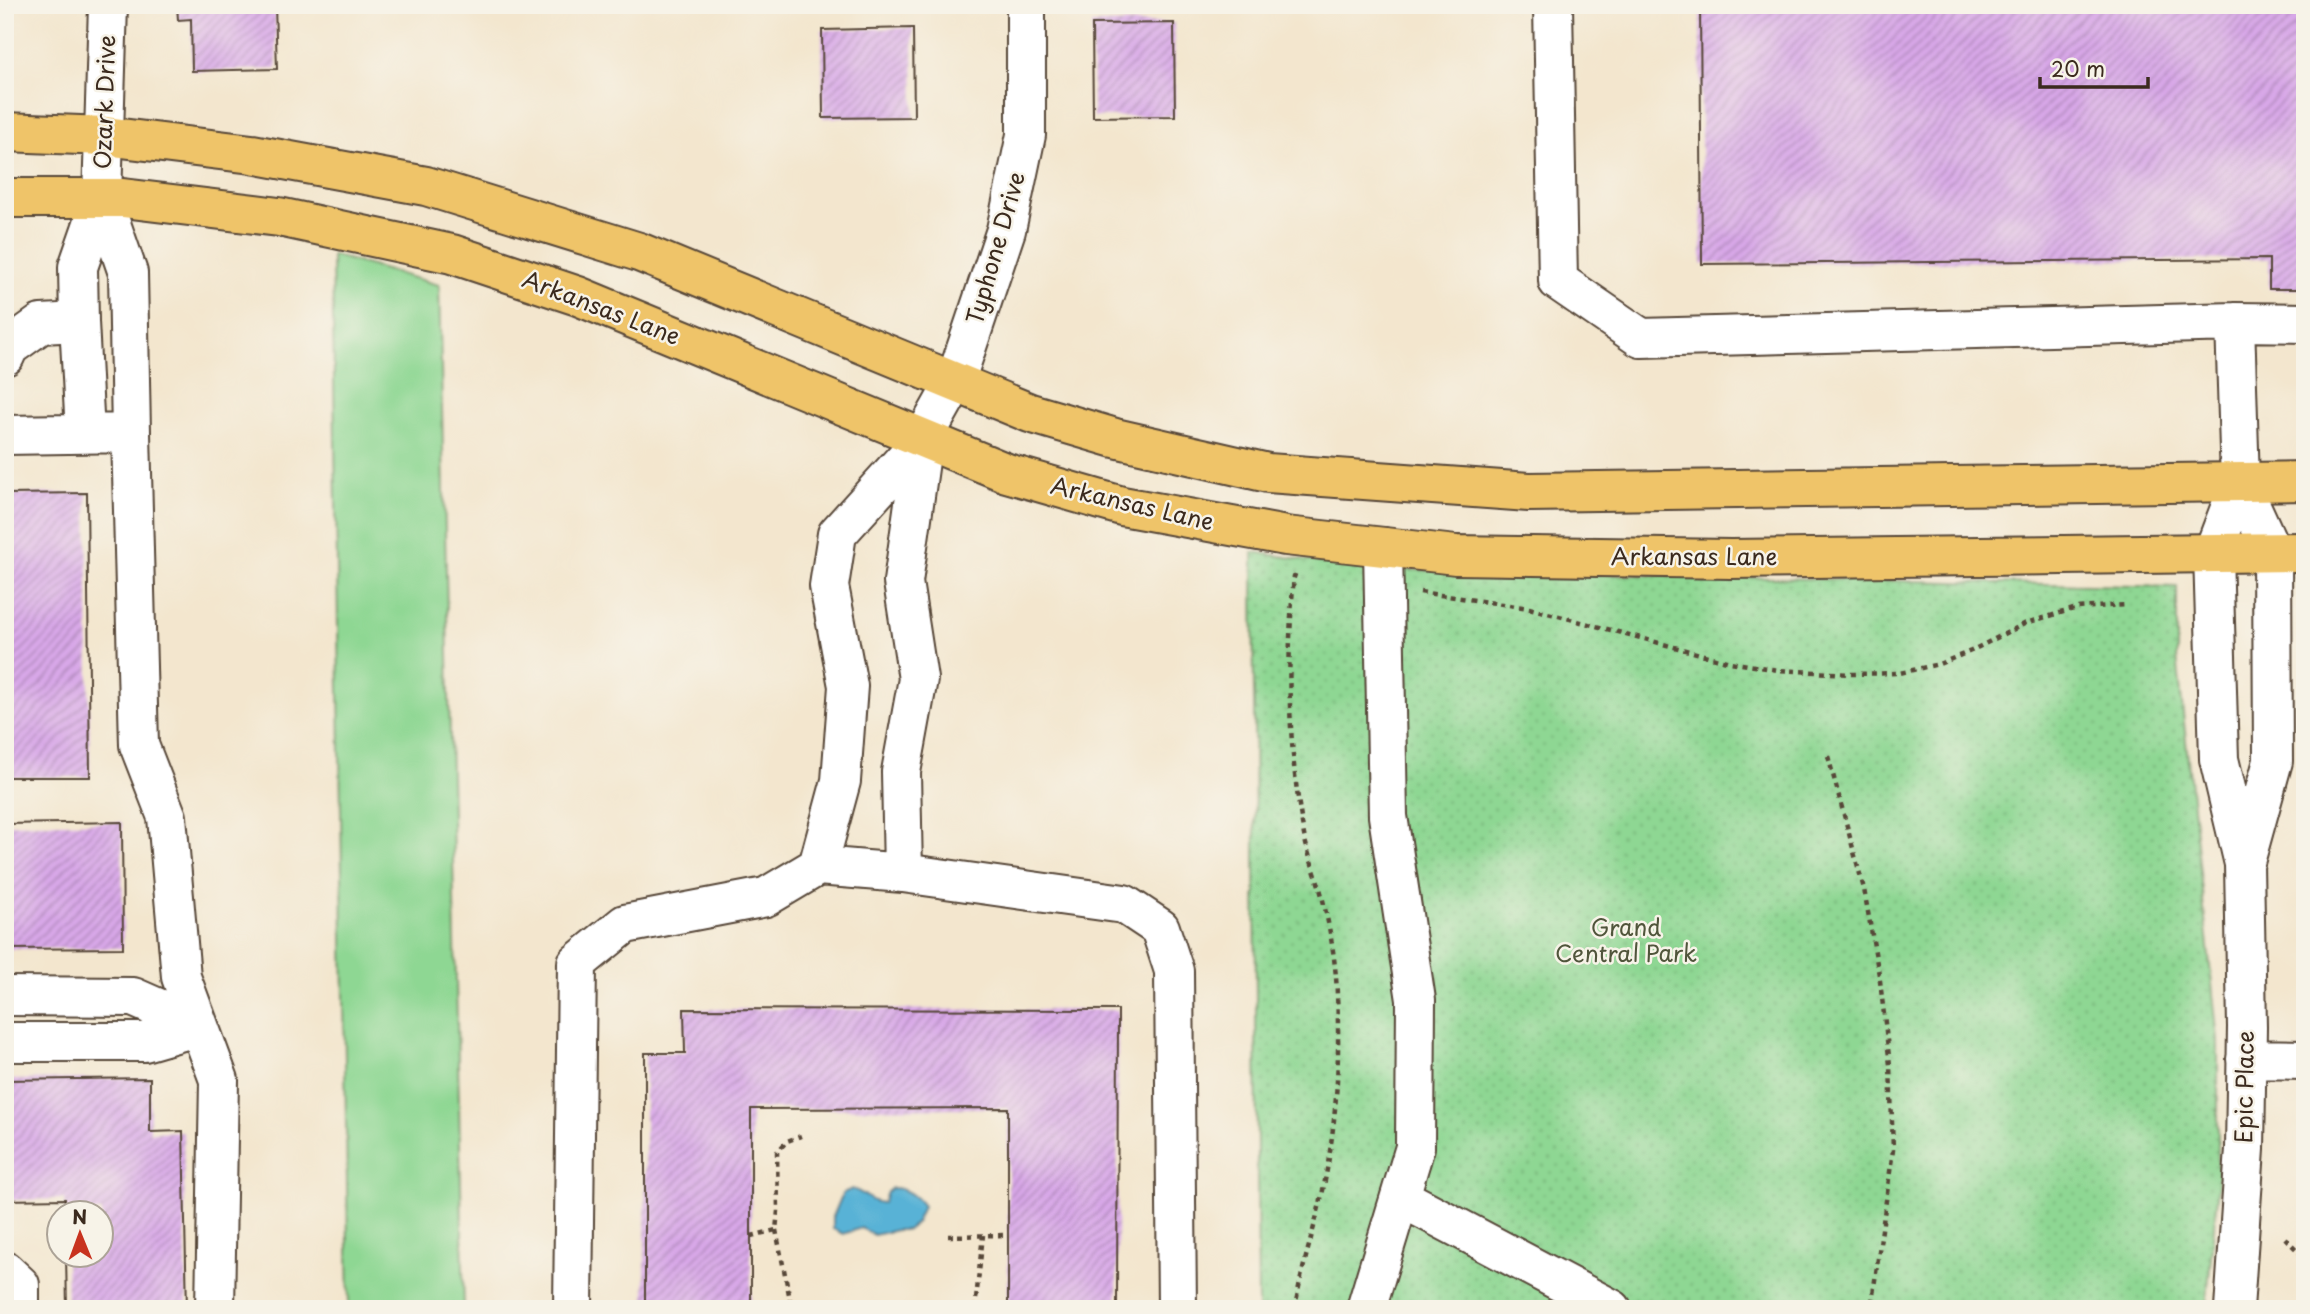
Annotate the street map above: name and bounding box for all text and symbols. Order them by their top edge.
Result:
street label: Ozark Drive [84,34,123,170]
scale bar [2040,46,2149,90]
text: 20 m [2051,52,2105,84]
street label: Typhone Drive [956,167,1033,328]
street label: Arkansas Lane [518,260,685,353]
street label: Arkansas Lane [1047,467,1217,538]
street label: Arkansas Lane [1611,538,1777,573]
park label: Grand Central Park [1555,909,1697,970]
street label: Epic Place [2225,1030,2262,1144]
north arrow [46,1198,116,1268]
text: N [72,1202,87,1230]

